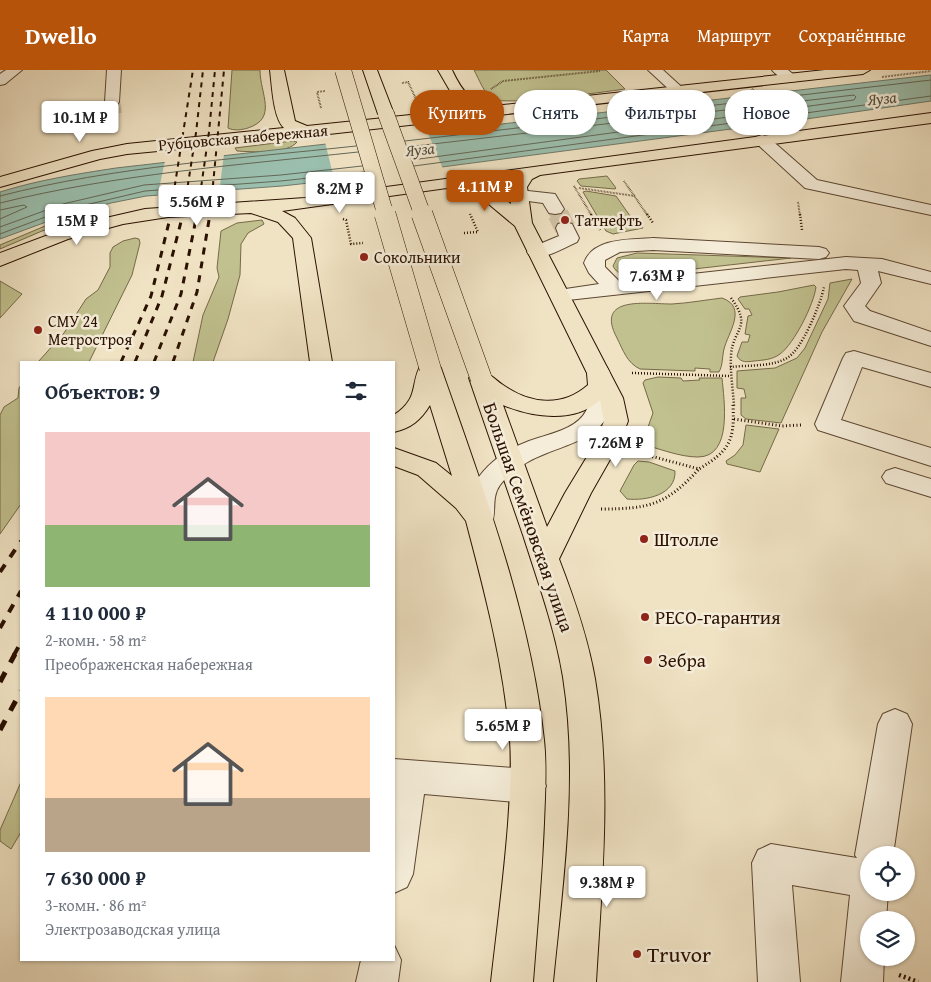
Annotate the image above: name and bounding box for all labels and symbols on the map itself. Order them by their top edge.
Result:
water label: Яуза [865,84,898,112]
pin: 10.1M ₽ [34,100,126,143]
street label: Рубцовская набережная [157,118,329,156]
water label: Яуза [403,135,436,163]
pin: 4.11M ₽ [439,170,531,212]
pin: 8.2M ₽ [299,172,381,214]
pin: 5.56M ₽ [151,184,243,227]
pin: 15M ₽ [42,204,112,246]
place label: Татнефть [575,208,643,232]
marker: Татнефть [559,214,571,226]
place label: Сокольники [374,245,461,269]
marker: Сокольники [358,251,370,263]
pin: 7.63M ₽ [611,258,703,301]
place label: СМУ 24 Метростроя [48,309,132,351]
marker: СМУ 24 Метростроя [32,324,44,336]
street label: Большая Семёновская улица [476,398,582,636]
pin: 7.26M ₽ [570,426,662,468]
place label: Штолле [654,525,719,553]
marker: Штолле [638,533,650,545]
place label: РЕСО-гарантия [655,603,781,631]
marker: РЕСО-гарантия [639,611,651,623]
place label: Зебра [658,646,706,674]
marker: Зебра [642,654,654,666]
pin: 5.65M ₽ [457,708,549,751]
pin: 9.38M ₽ [561,866,653,908]
place label: Truvor [647,938,711,970]
marker: Truvor [631,948,643,960]

